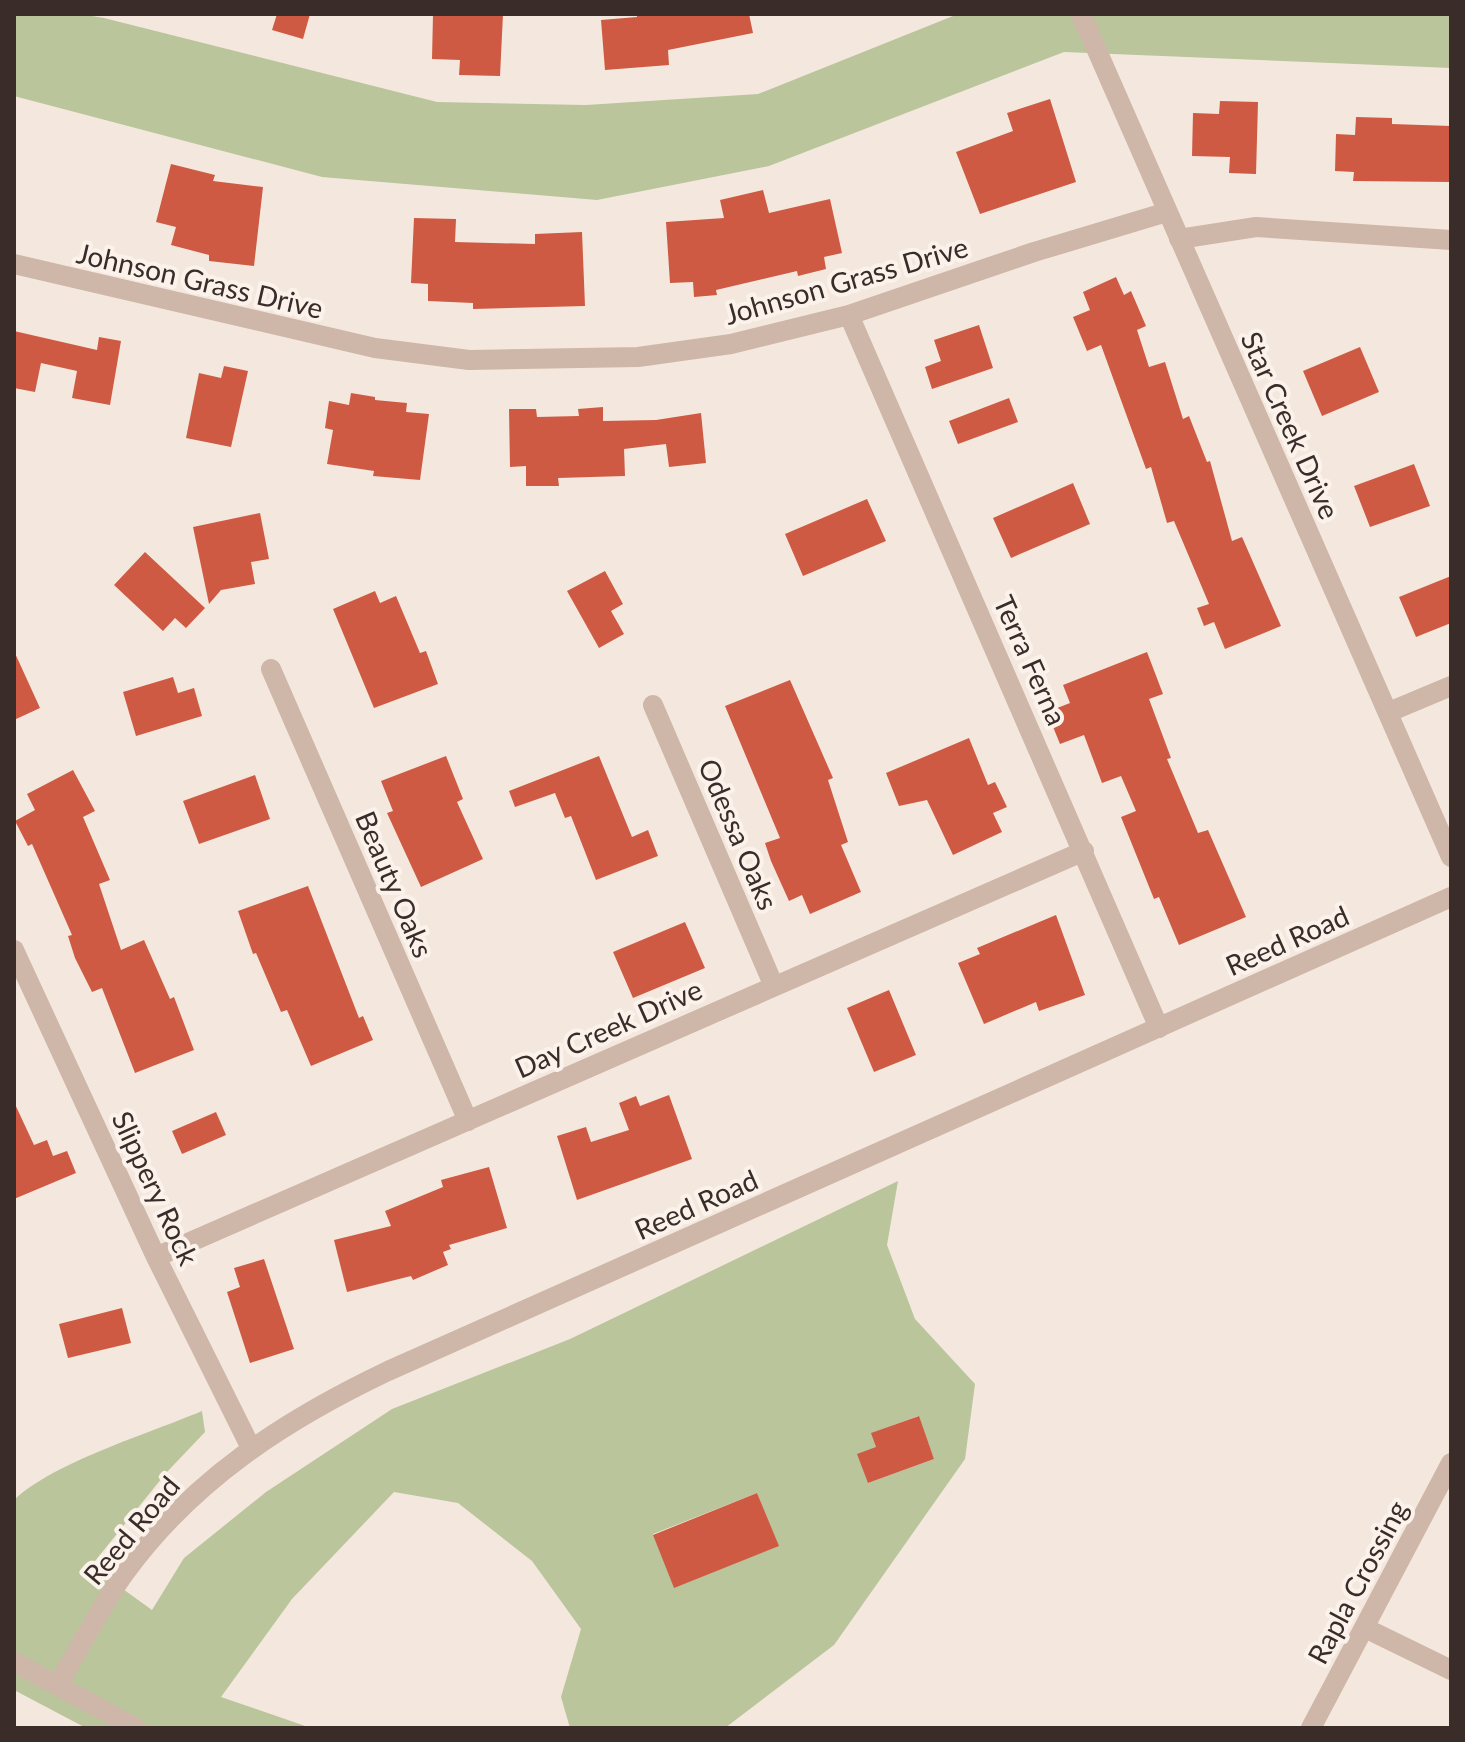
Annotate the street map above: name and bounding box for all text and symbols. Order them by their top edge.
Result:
street label: Johnson Grass Drive [720,229,972,331]
street label: Johnson Grass Drive [74,235,326,325]
street label: Star Creek Drive [1235,326,1347,524]
street label: Terra Ferna [987,590,1075,730]
street label: Odessa Oaks [692,754,786,914]
street label: Beauty Oaks [349,806,441,962]
street label: Reed Road [1220,898,1354,982]
street label: Day Creek Drive [509,972,707,1084]
street label: Slippery Rock [106,1106,207,1271]
street label: Reed Road [629,1162,763,1246]
street label: Reed Road [76,1469,186,1591]
street label: Rapla Crossing [1300,1495,1414,1669]

